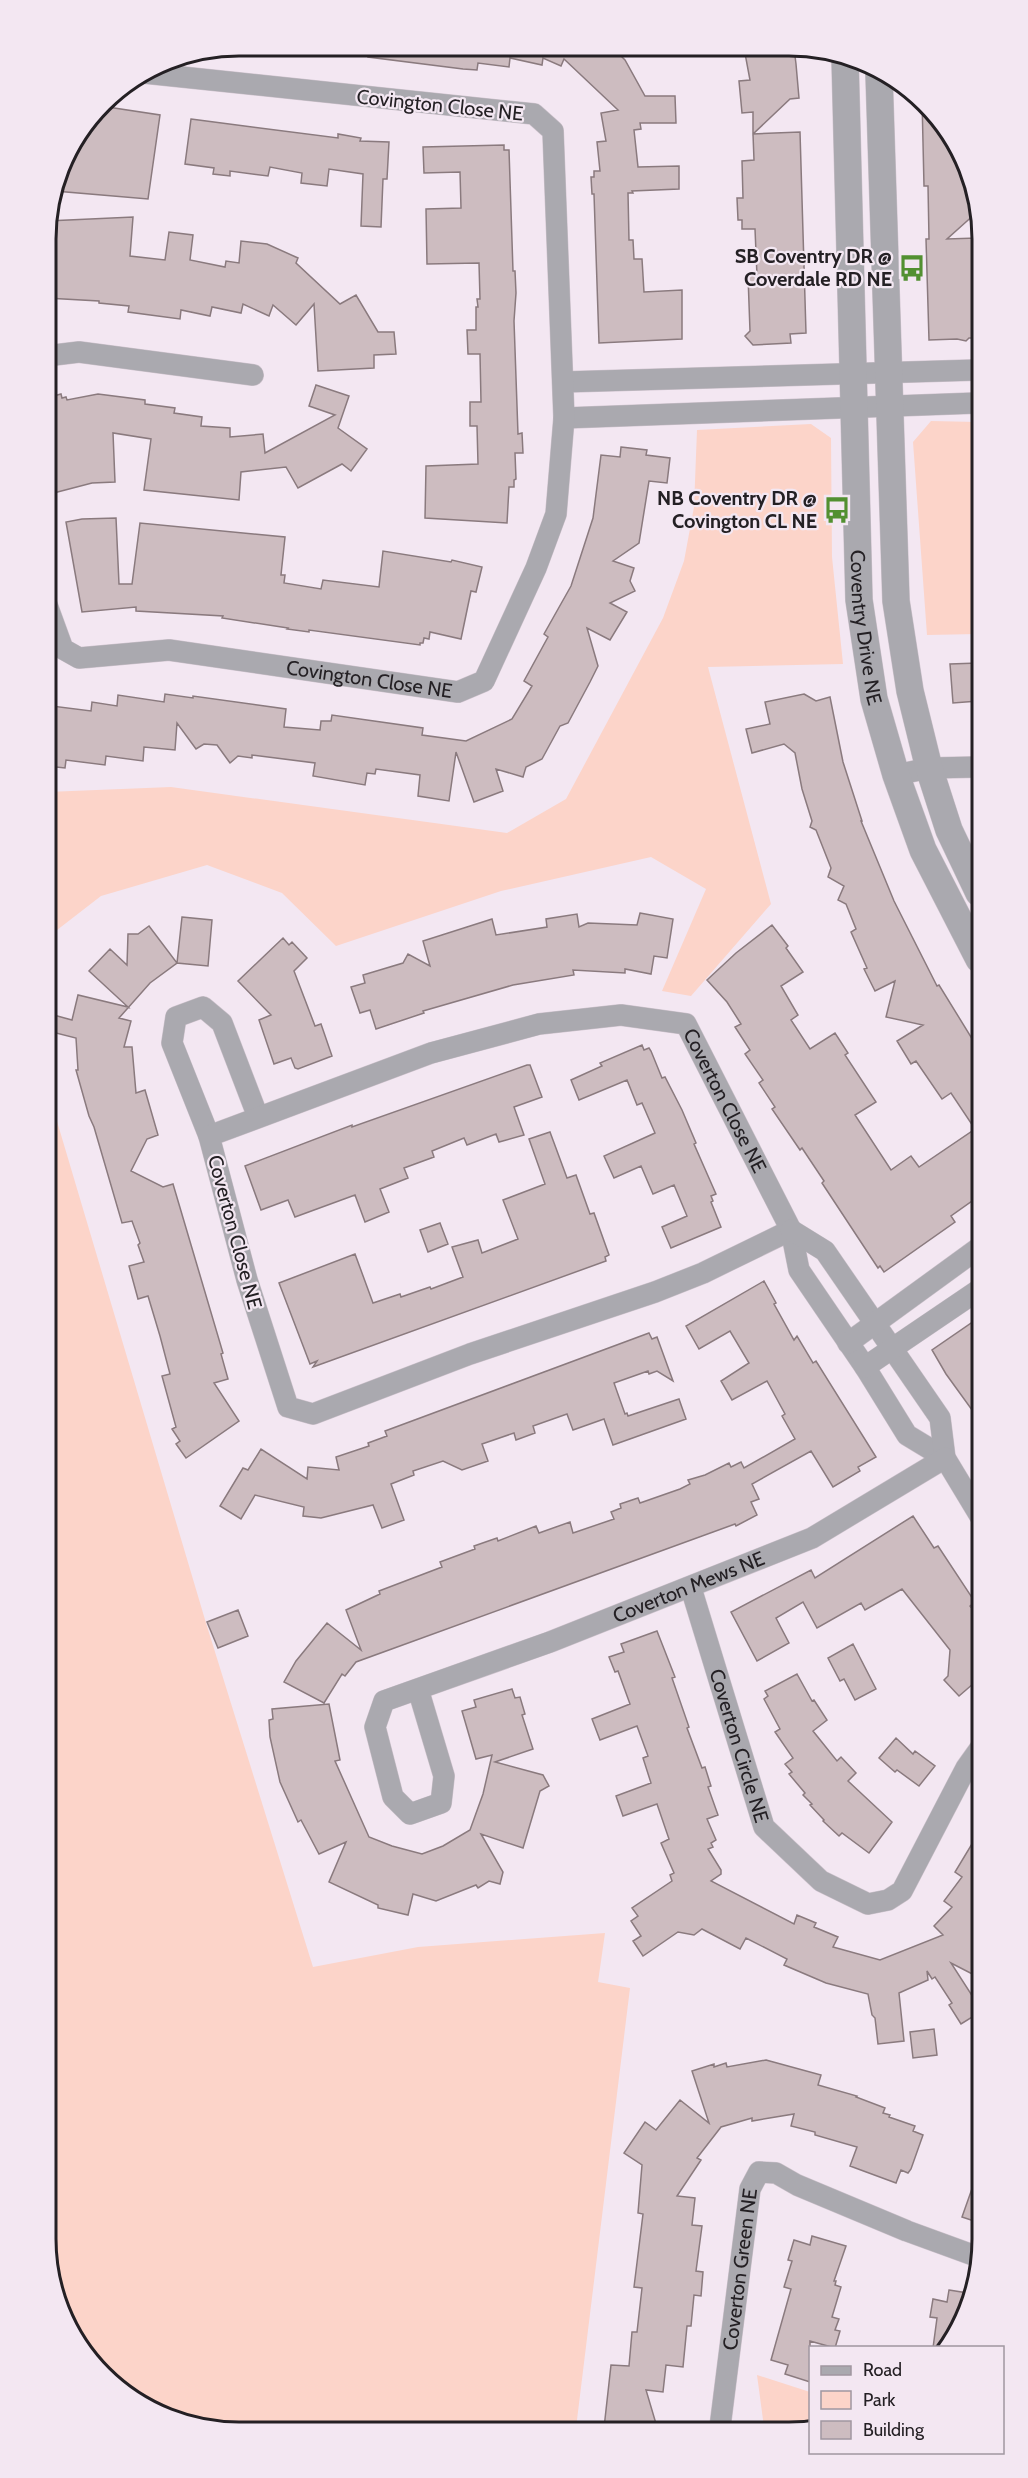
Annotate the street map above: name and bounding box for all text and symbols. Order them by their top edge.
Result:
street label: Covington Close NE [355,84,525,126]
place label: SB Coventry DR @ Coverdale RD NE [735,244,892,291]
bus stop icon: SB Coventry DR @ Coverdale RD NE [897,253,927,283]
place label: NB Coventry DR @ Covington CL NE [657,486,817,533]
bus stop icon: NB Coventry DR @ Covington CL NE [822,495,852,525]
street label: Coventry Drive NE [846,549,887,708]
street label: Covington Close NE [285,655,454,703]
street label: Coverton Close NE [678,1024,772,1177]
street label: Coverton Close NE [203,1152,267,1312]
street label: Coverton Mews NE [609,1546,768,1628]
street label: Coverton Circle NE [704,1666,774,1826]
street label: Coverton Green NE [718,2187,762,2352]
legend [809,2346,1004,2454]
text: Road [863,2359,902,2381]
text: Park [863,2389,896,2411]
text: Building [863,2419,925,2441]

